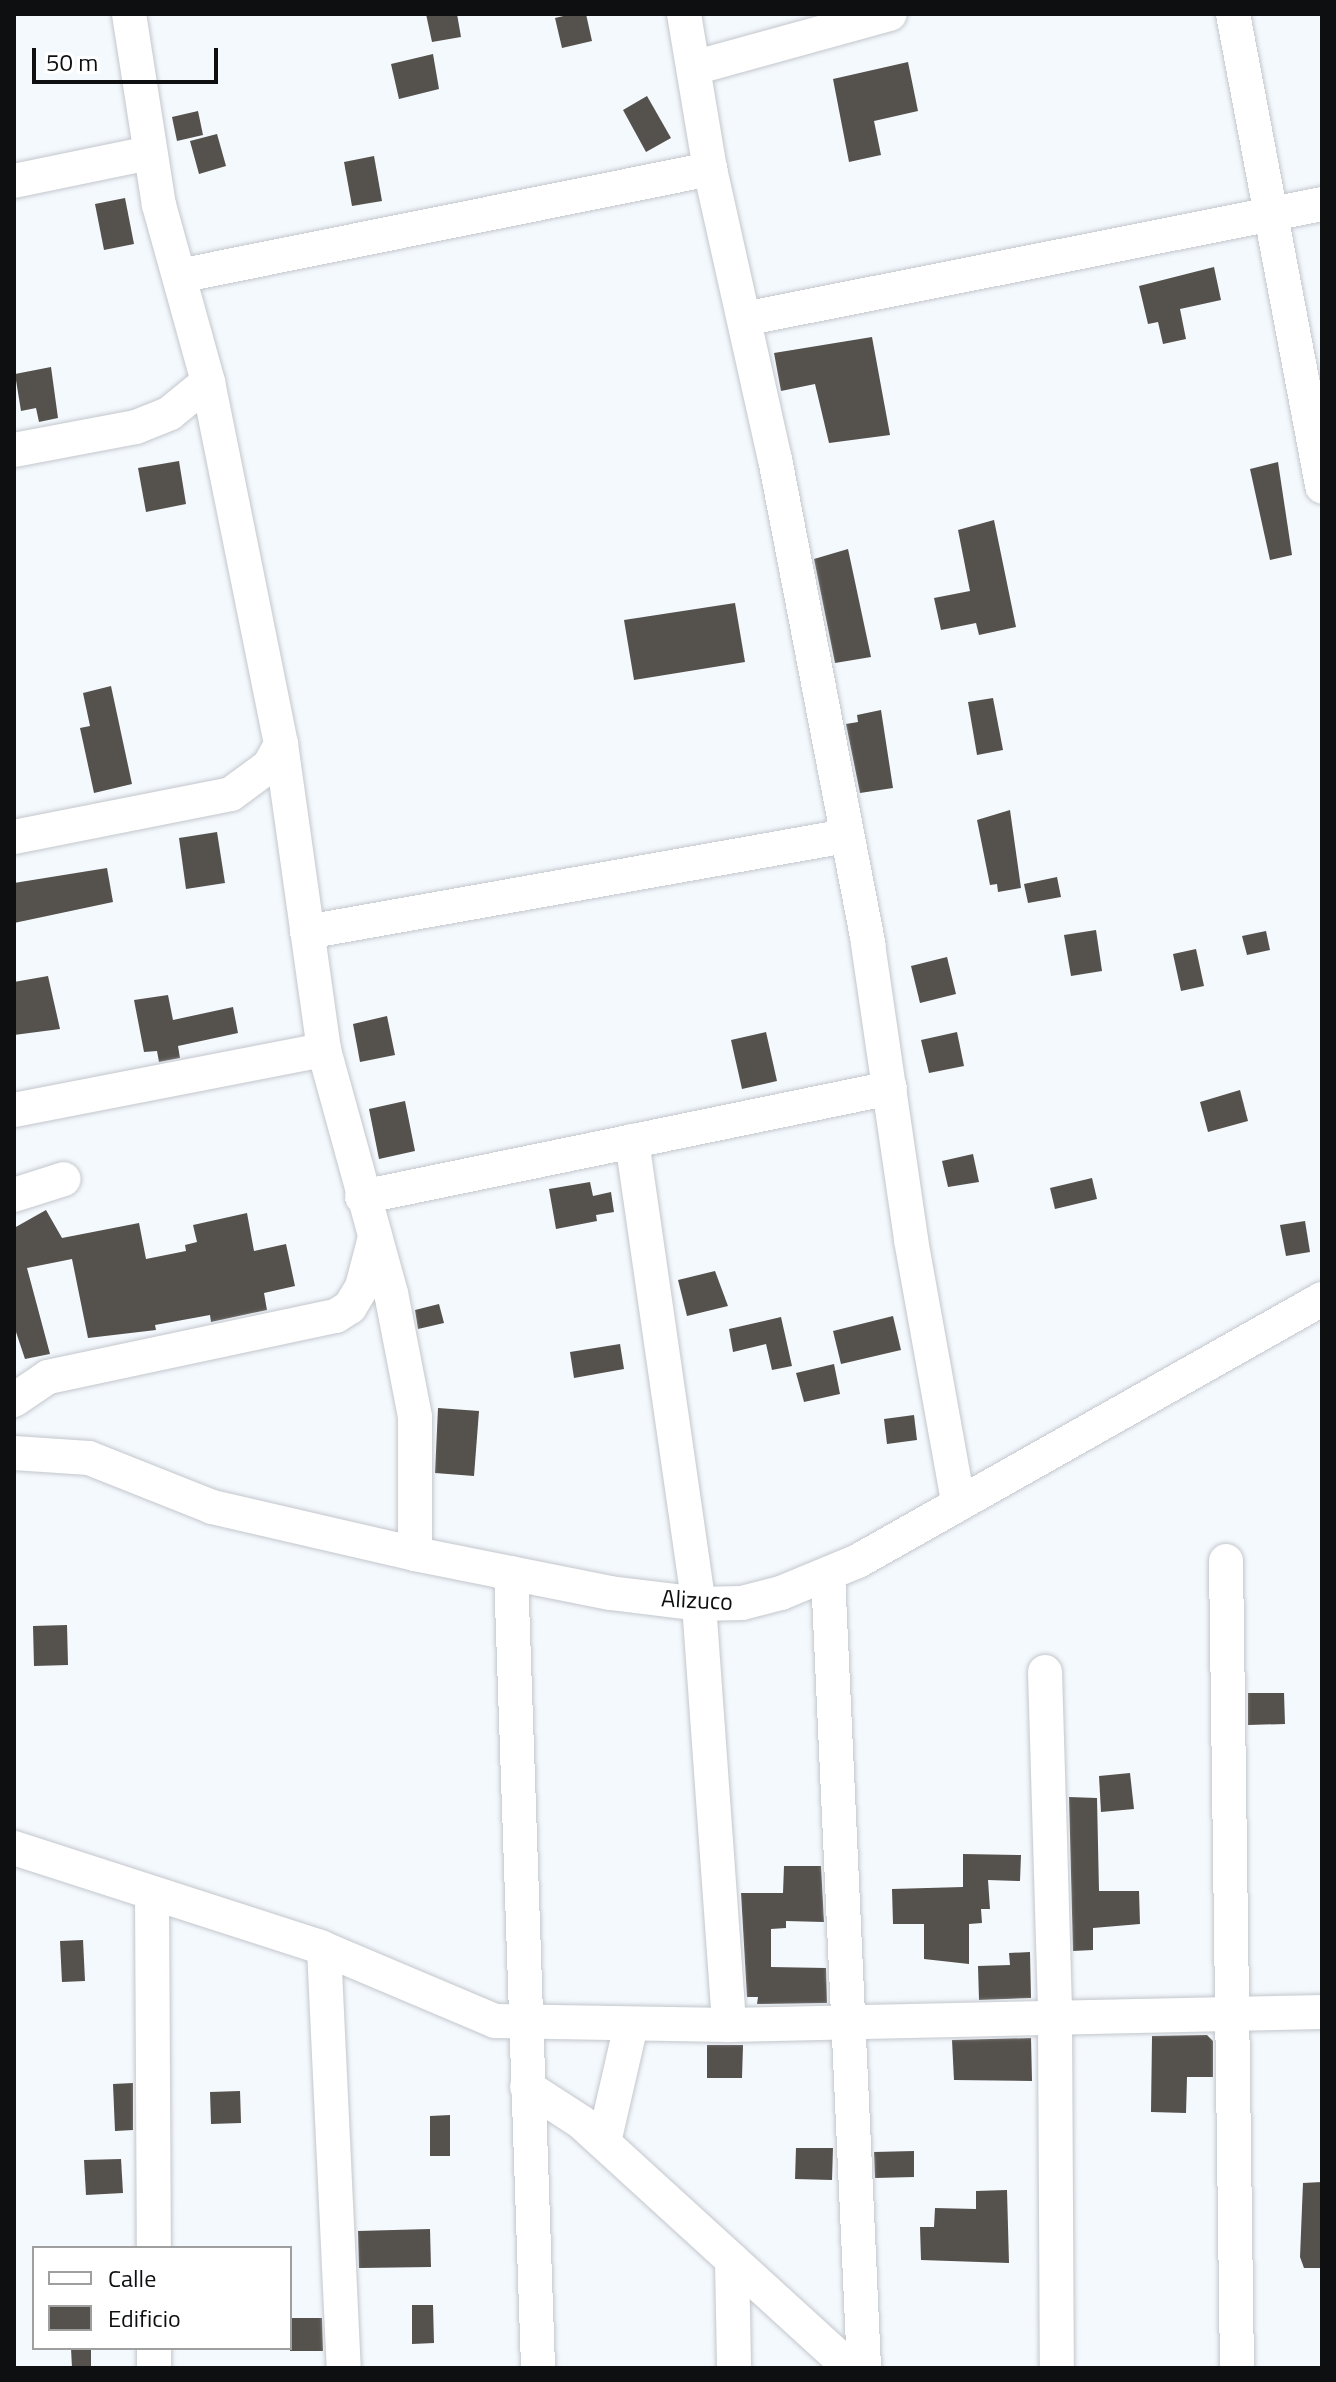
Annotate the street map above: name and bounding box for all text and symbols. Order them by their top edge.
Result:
scale bar [36,32,222,82]
text: 50 m [46,44,98,80]
street label: Alizuco [660,1584,734,1616]
legend [32,2246,292,2350]
text: Calle [108,2260,156,2296]
text: Edificio [108,2300,181,2336]

